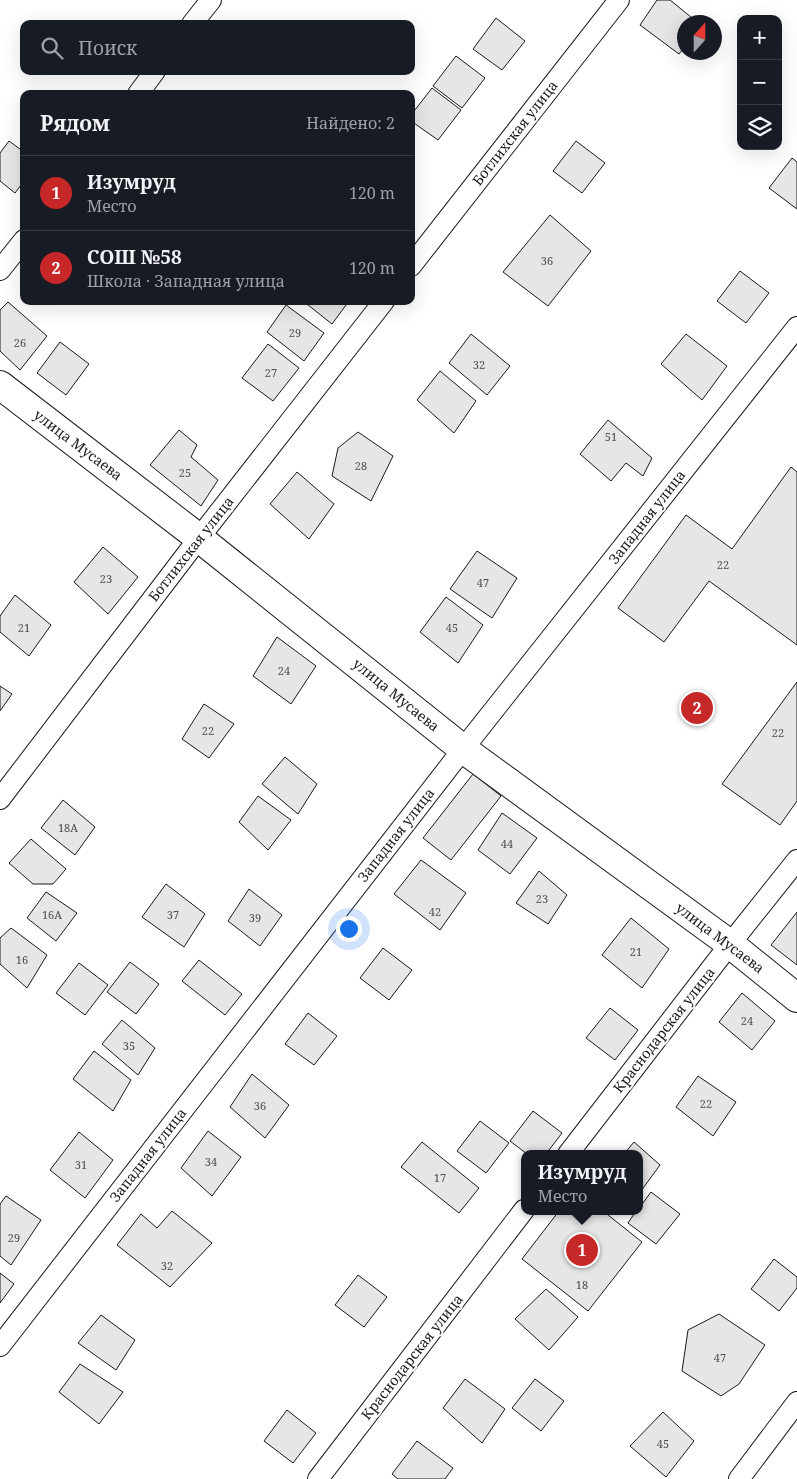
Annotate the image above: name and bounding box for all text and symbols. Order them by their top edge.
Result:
north arrow [677,15,722,60]
map controls [737,15,782,150]
button: + [737,15,782,60]
search box [20,20,415,75]
icon: search [38,34,66,62]
text: Поиск [78,35,137,61]
button: − [737,60,782,105]
street label: Ботлихская улица [468,76,562,189]
button: layers [737,105,782,150]
text: Рядом [40,109,110,137]
text: Найдено: 2 [306,112,395,134]
text: Изумруд [87,169,176,195]
text: 1 [51,182,61,204]
text: 120 m [349,182,395,204]
text: Место [87,195,136,217]
text: СОШ №58 [87,244,182,270]
house number: 36 [541,253,553,268]
text: 2 [51,257,61,279]
text: 120 m [349,257,395,279]
text: Школа · Западная улица [87,270,285,292]
house number: 29 [289,325,301,340]
house number: 26 [14,335,26,350]
house number: 32 [473,357,485,372]
house number: 27 [265,365,277,380]
street label: улица Мусаева [30,405,126,484]
house number: 51 [605,429,617,444]
house number: 28 [355,458,367,473]
house number: 25 [179,465,191,480]
street label: Западная улица [604,466,689,568]
street label: Ботлихская улица [144,492,238,605]
house number: 22 [717,557,729,572]
house number: 23 [100,571,112,586]
house number: 47 [477,575,489,590]
house number: 21 [18,620,30,635]
house number: 45 [446,620,458,635]
street label: улица Мусаева [349,654,444,735]
house number: 24 [278,663,290,678]
pin: 2 [681,689,713,727]
house number: 22 [202,723,214,738]
house number: 22 [772,725,784,740]
street label: Западная улица [353,784,438,886]
house number: 18А [58,820,78,835]
house number: 44 [501,836,513,851]
house number: 23 [536,891,548,906]
street label: улица Мусаева [672,898,768,977]
house number: 42 [429,904,441,919]
house number: 16А [42,907,62,922]
house number: 37 [167,907,179,922]
house number: 39 [249,910,261,925]
your location [336,916,362,942]
house number: 21 [630,944,642,959]
house number: 16 [16,952,28,967]
street label: Краснодарская улица [609,963,719,1096]
house number: 24 [741,1013,753,1028]
house number: 35 [123,1038,135,1053]
house number: 22 [700,1096,712,1111]
house number: 36 [254,1098,266,1113]
street label: Западная улица [105,1104,190,1206]
popup [521,1150,643,1215]
house number: 34 [205,1154,217,1169]
house number: 31 [75,1157,87,1172]
text: Изумруд [538,1159,626,1185]
house number: 17 [434,1170,446,1185]
text: Место [538,1185,587,1207]
house number: 29 [8,1230,20,1245]
pin: 1 [566,1231,598,1269]
house number: 32 [161,1258,173,1273]
house number: 18 [576,1277,588,1292]
street label: Краснодарская улица [357,1290,467,1423]
house number: 47 [714,1350,726,1365]
house number: 45 [657,1436,669,1451]

